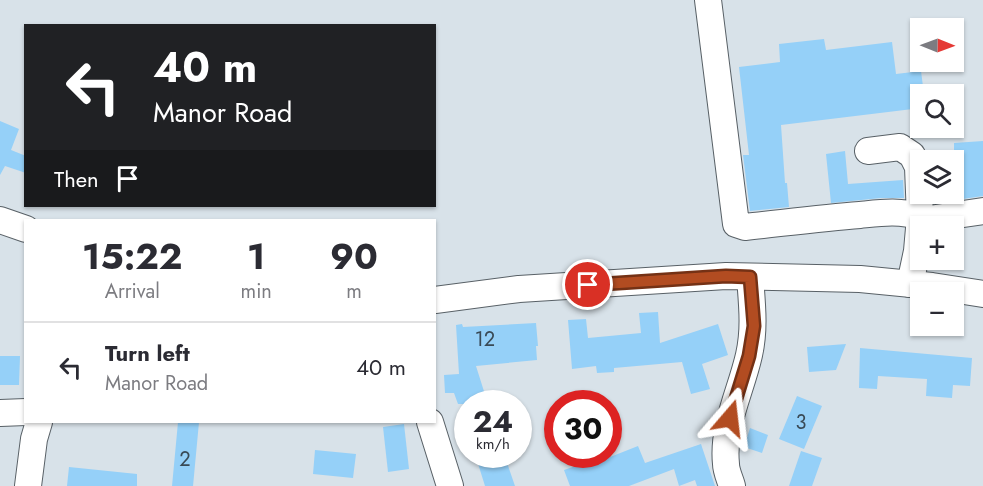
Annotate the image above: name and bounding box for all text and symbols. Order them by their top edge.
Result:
north arrow [910,18,964,72]
map controls [910,18,964,336]
text: 40 m [153,37,257,98]
icon: left [54,48,132,126]
button: search [910,84,964,138]
text: Manor Road [153,93,292,132]
button: layers [910,150,964,204]
icon: arrive [111,162,144,195]
text: Then [54,163,99,195]
button: + [910,216,964,270]
text: 15:22 [82,230,182,282]
text: 1 [247,230,265,282]
text: 90 [330,230,378,282]
pin [562,259,613,310]
icon: arrive [571,268,604,301]
text: Arrival [105,277,160,306]
text: min [241,277,272,306]
text: m [346,277,362,306]
button: − [910,282,964,336]
house number: 12 [475,325,495,354]
text: Turn left [105,337,190,369]
icon: left [54,351,87,384]
text: 40 m [356,351,406,383]
text: Manor Road [105,369,208,398]
position arrow [698,386,762,450]
speed limit sign: 30 [544,390,622,468]
text: 24 [473,400,513,443]
house number: 3 [796,408,807,437]
text: km/h [476,433,510,455]
house number: 2 [179,445,191,474]

